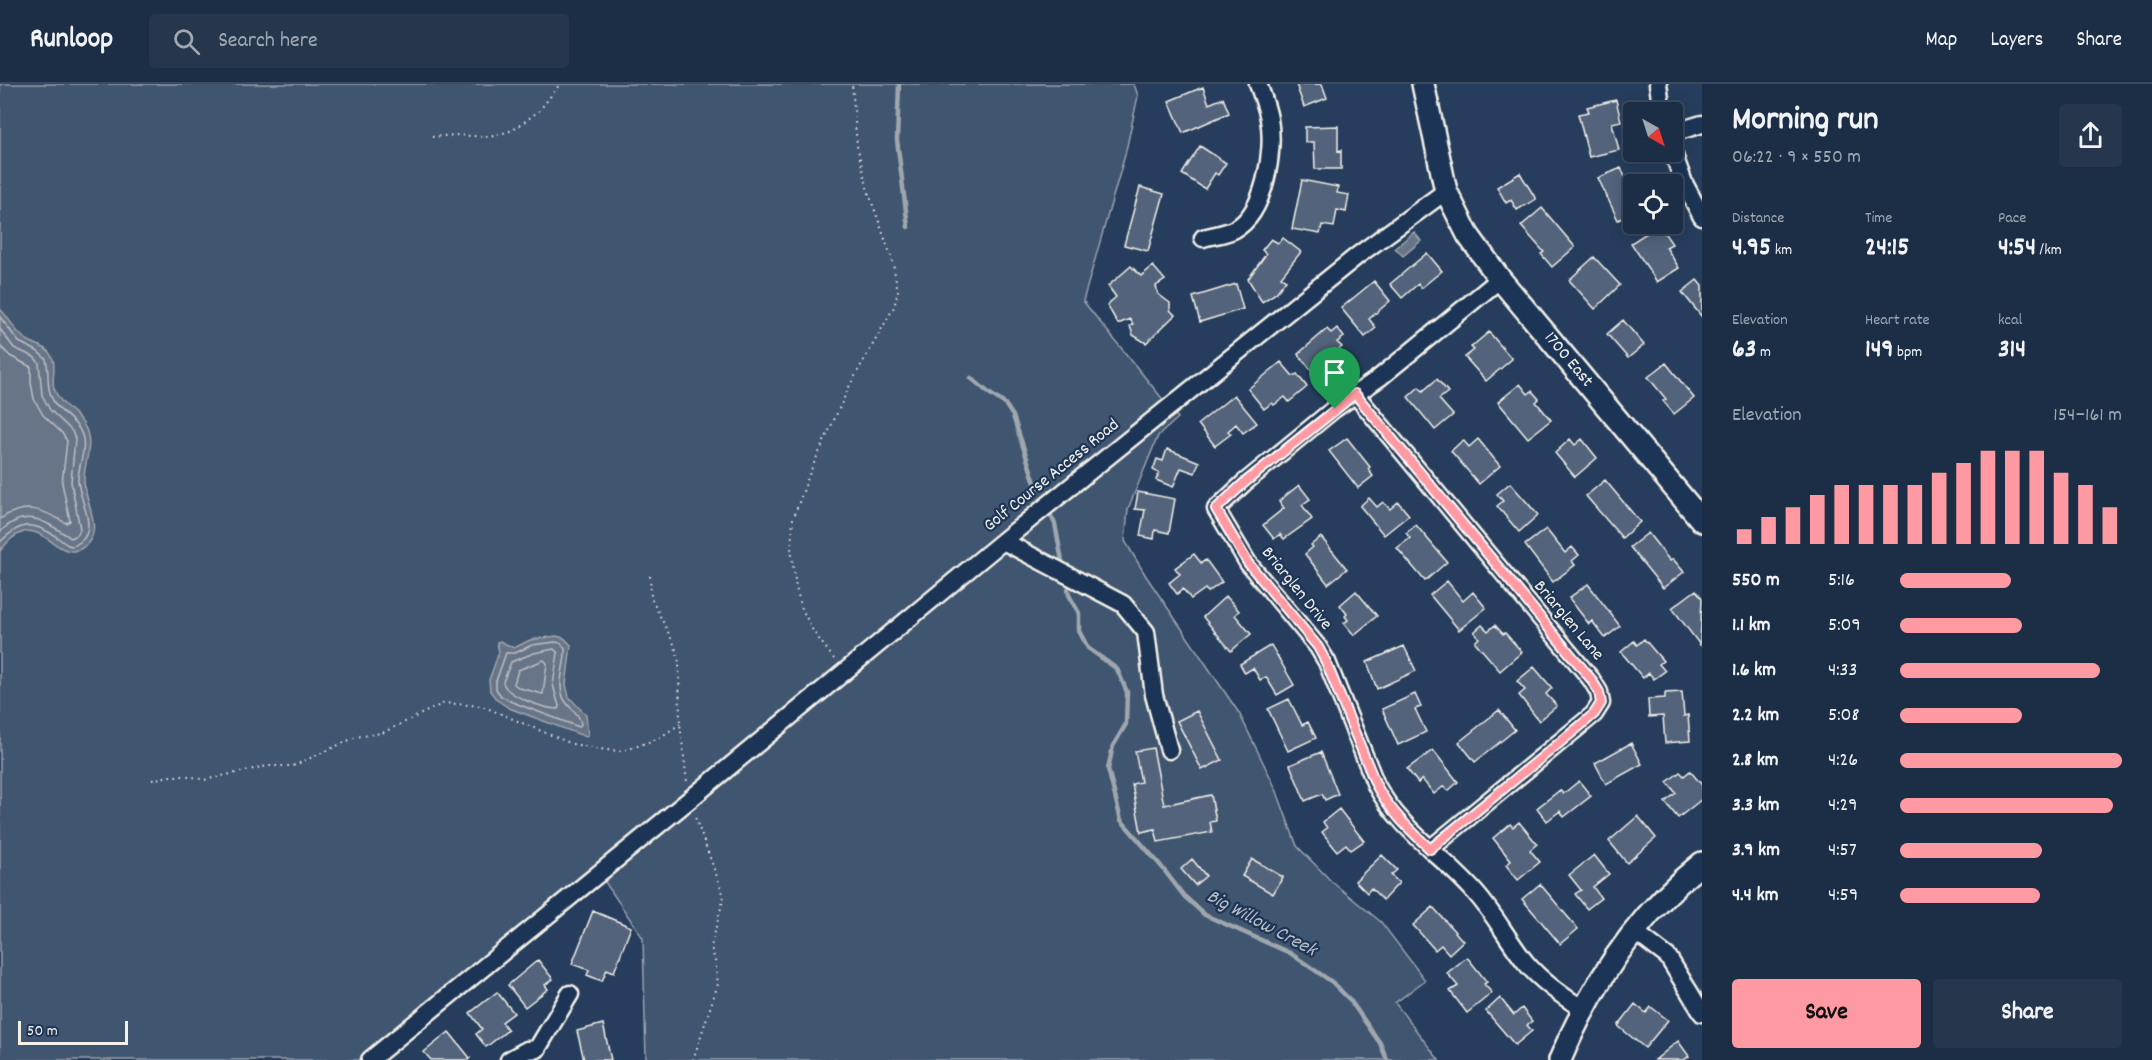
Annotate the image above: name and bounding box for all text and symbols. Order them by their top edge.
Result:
search box [149,14,569,68]
text: Runloop [30,21,113,61]
icon: search [170,25,203,58]
text: Search here [218,26,318,57]
text: Map [1926,26,1957,56]
text: Layers [1990,26,2043,56]
text: Share [2076,26,2122,56]
text: Morning run [1732,98,1879,145]
north arrow [1623,102,1683,162]
map controls [1623,102,1683,234]
button: share [2059,104,2122,167]
text: 06:22 · 9 × 550 m [1732,144,1861,172]
button: locate [1623,174,1683,234]
text: Distance [1732,207,1784,230]
text: Time [1865,207,1892,230]
text: Pace [1998,207,2026,230]
text: 4.95 [1732,230,1771,267]
text: 24:15 [1865,230,1909,267]
text: 4:54 [1998,230,2036,267]
text: km [1771,239,1792,262]
text: /km [2036,239,2062,262]
text: Elevation [1732,309,1788,332]
text: Heart rate [1865,309,1930,332]
text: kcal [1998,309,2022,332]
street label: 1700 East [1537,327,1599,393]
text: 63 [1732,332,1756,369]
text: 149 [1865,332,1893,369]
text: 314 [1998,332,2026,369]
text: m [1756,341,1771,364]
text: bpm [1893,341,1922,364]
pin [1309,347,1360,409]
icon: arrive [1318,356,1351,389]
text: Elevation [1732,402,1802,430]
text: 154–161 m [2053,402,2122,430]
street label: Golf Course Access Road [979,413,1125,539]
street label: Briarglen Drive [1255,542,1337,636]
text: 550 m [1732,567,1780,595]
text: 5:16 [1828,567,1855,595]
street label: Briarglen Lane [1527,575,1609,667]
text: 1.1 km [1732,612,1771,640]
text: 5:09 [1828,612,1861,640]
text: 1.6 km [1732,657,1776,685]
text: 4:33 [1828,657,1857,685]
text: 2.2 km [1732,702,1779,730]
text: 5:08 [1828,702,1860,730]
text: 2.8 km [1732,747,1779,775]
text: 4:26 [1828,747,1858,775]
text: 3.3 km [1732,792,1780,820]
text: 4:29 [1828,792,1858,820]
text: 3.9 km [1732,837,1780,865]
text: 4:57 [1828,837,1857,865]
text: 4.4 km [1732,882,1778,910]
text: 4:59 [1828,882,1858,910]
water label: Big Willow Creek [1201,883,1322,966]
button: Save [1732,979,1921,1048]
button: Share [1933,979,2122,1048]
scale bar [18,1018,128,1046]
text: 50 m [27,1020,58,1043]

